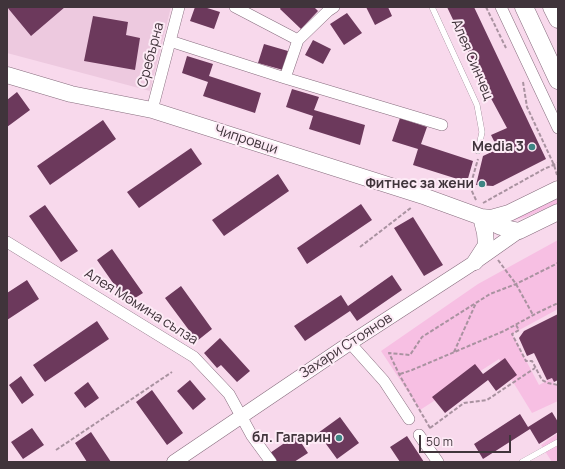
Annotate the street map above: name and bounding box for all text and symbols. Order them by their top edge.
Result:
street label: Алея Синчец [447,17,497,103]
street label: Сребърна [134,21,168,89]
street label: Чипровци [212,122,280,158]
place label: Media 3 [472,139,524,155]
marker: Media 3 [527,142,537,152]
place label: Фитнес за жени [365,176,474,192]
marker: Фитнес за жени [477,179,487,189]
street label: Алея Момина сълза [81,265,201,349]
street label: Захари Стоянов [297,310,395,382]
scale bar [421,427,513,453]
place label: бл. Гагарин [252,430,331,446]
marker: бл. Гагарин [334,433,344,443]
text: 50 m [426,433,453,450]

